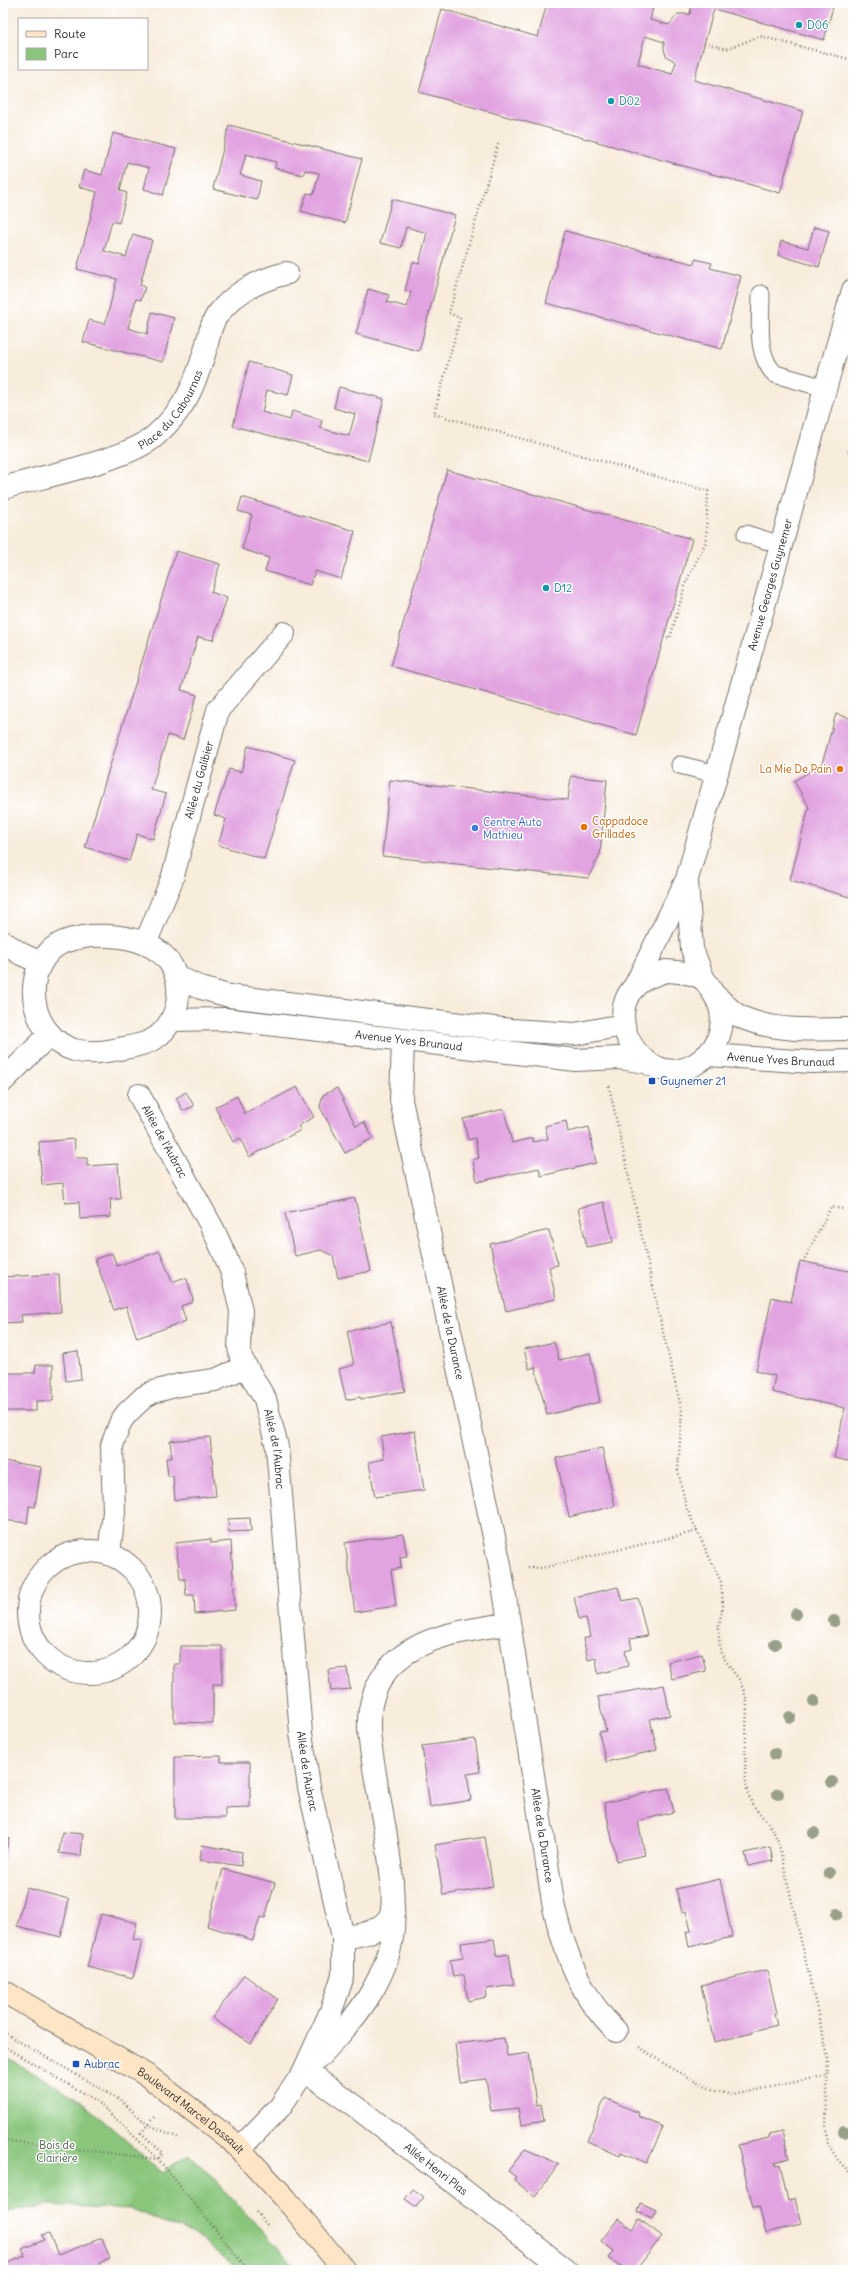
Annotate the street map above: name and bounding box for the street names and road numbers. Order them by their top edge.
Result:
street label: Place du Cabournas [136,368,205,453]
street label: Avenue Georges Guynemer [745,516,795,652]
street label: Allée du Galibier [182,739,216,821]
street label: Avenue Yves Brunaud [354,1027,464,1054]
street label: Avenue Yves Brunaud [727,1049,835,1069]
street label: Allée de l'Aubrac [139,1102,191,1181]
street label: Allée de la Durance [434,1285,467,1381]
street label: Allée de l'Aubrac [261,1407,288,1490]
street label: Allée de l'Aubrac [294,1730,321,1813]
street label: Allée de la Durance [528,1787,557,1884]
street label: Boulevard Marcel Dassault [135,2064,247,2157]
street label: Allée Henri Plas [401,2140,471,2198]

